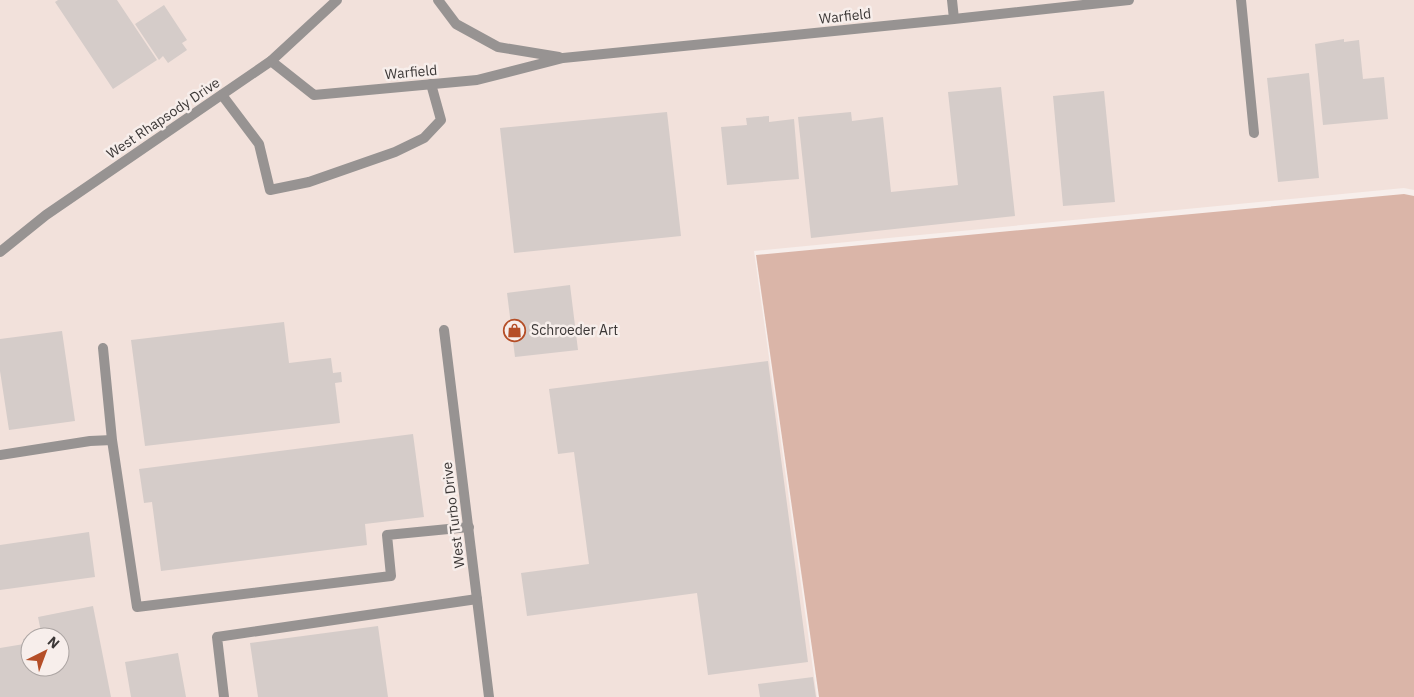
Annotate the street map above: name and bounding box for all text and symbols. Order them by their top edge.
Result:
street label: Warfield [818,4,872,28]
street label: Warfield [384,61,438,83]
street label: West Rhapsody Drive [103,73,223,163]
shop icon: Schroeder Art [503,318,527,342]
place label: Schroeder Art [531,321,618,339]
street label: West Turbo Drive [438,460,468,569]
north arrow [20,627,70,677]
text: N [44,632,63,652]

